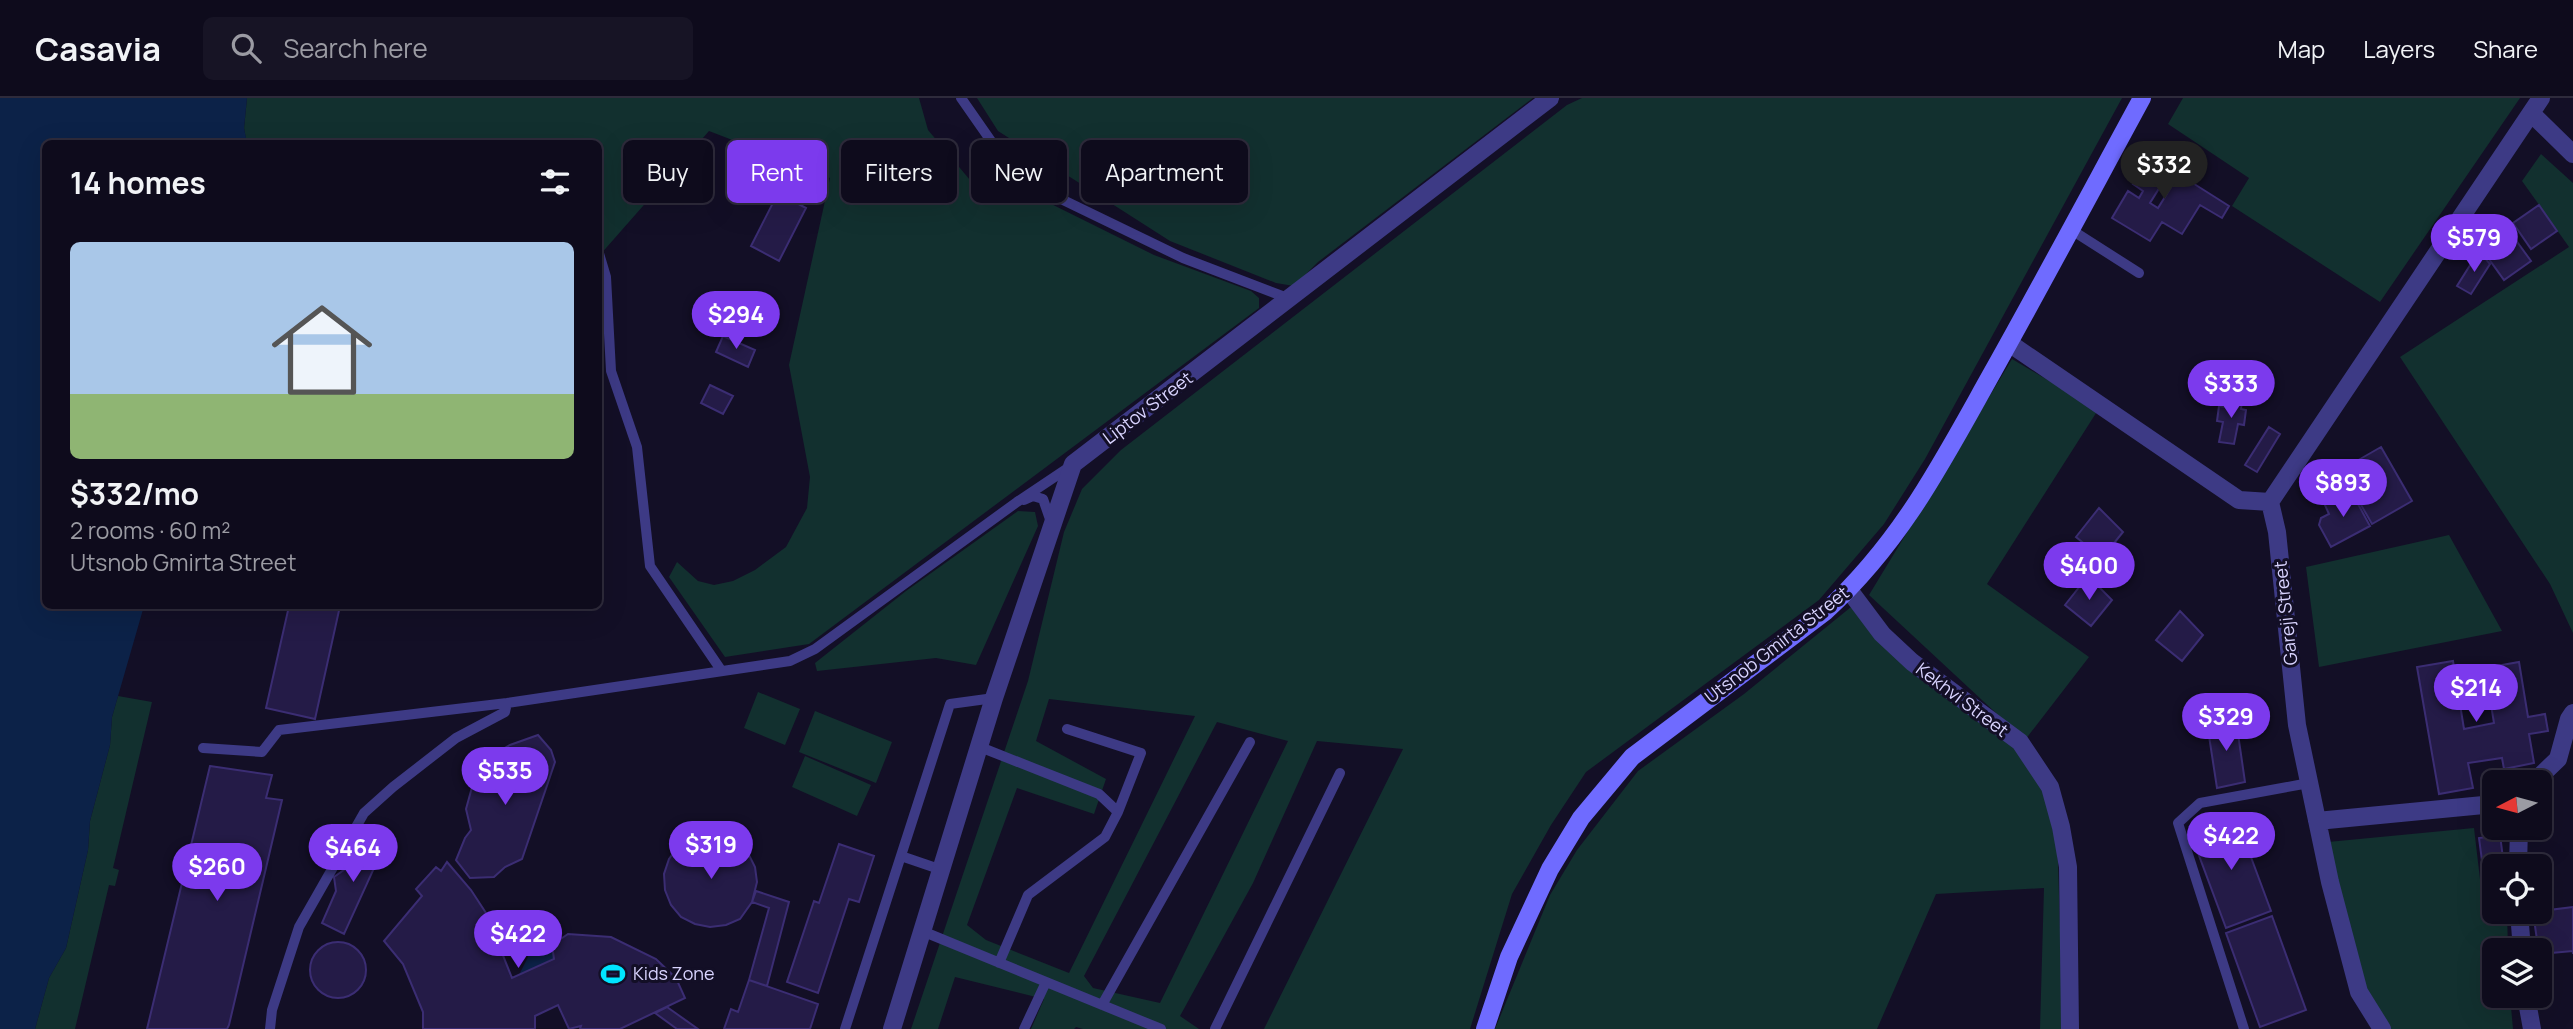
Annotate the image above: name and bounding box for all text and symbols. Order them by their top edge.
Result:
search box [203,17,693,80]
text: Casavia [35,26,161,71]
icon: search [227,29,265,67]
text: Search here [283,30,428,66]
text: Map [2278,32,2325,65]
text: Layers [2363,32,2435,65]
text: Share [2473,32,2538,65]
chip: Buy [623,140,713,203]
chip: Rent [727,140,827,203]
chip: Filters [841,140,957,203]
chip: New [971,140,1067,203]
chip: Apartment [1081,140,1248,203]
pin: $332 [2123,141,2205,201]
text: $332 [2137,148,2191,180]
text: 14 homes [70,162,206,203]
icon: filters [536,163,574,201]
pin: $579 [2433,214,2515,274]
text: $579 [2447,221,2501,253]
icon: home [259,287,385,413]
pin: $294 [695,292,777,351]
text: $294 [708,298,764,330]
pin: $333 [2190,360,2272,420]
street label: Liptov Street [1098,365,1197,449]
text: $333 [2204,367,2258,399]
pin: $893 [2302,460,2384,519]
text: $893 [2315,466,2371,498]
text: $332/mo [70,473,199,514]
text: 2 rooms · 60 m² [70,514,231,546]
pin: $400 [2048,542,2130,602]
text: Utsnob Gmirta Street [70,546,296,578]
text: $400 [2060,549,2118,581]
street label: Gareji Street [2268,560,2302,666]
street label: Utsnob Gmirta Street [1699,580,1854,708]
street label: Kekhvi Street [1911,657,2014,742]
pin: $214 [2435,664,2517,724]
text: $214 [2450,671,2502,703]
pin: $329 [2185,694,2267,753]
text: $329 [2198,700,2254,732]
pin: $535 [464,748,546,807]
text: $535 [478,754,532,786]
north arrow [2482,770,2552,840]
map controls [2482,770,2552,1008]
pin: $422 [2190,812,2272,872]
text: $422 [2203,819,2259,851]
pin: $319 [670,822,752,881]
pin: $464 [312,824,394,884]
text: $319 [685,828,737,860]
text: $464 [325,831,381,863]
pin: $260 [176,844,258,903]
text: $260 [188,850,246,882]
button: locate [2482,854,2552,924]
pin: $422 [477,910,559,970]
text: $422 [490,917,546,949]
button: layers [2482,938,2552,1008]
sports icon: Kids Zone [599,960,627,988]
place label: Kids Zone [633,961,714,985]

